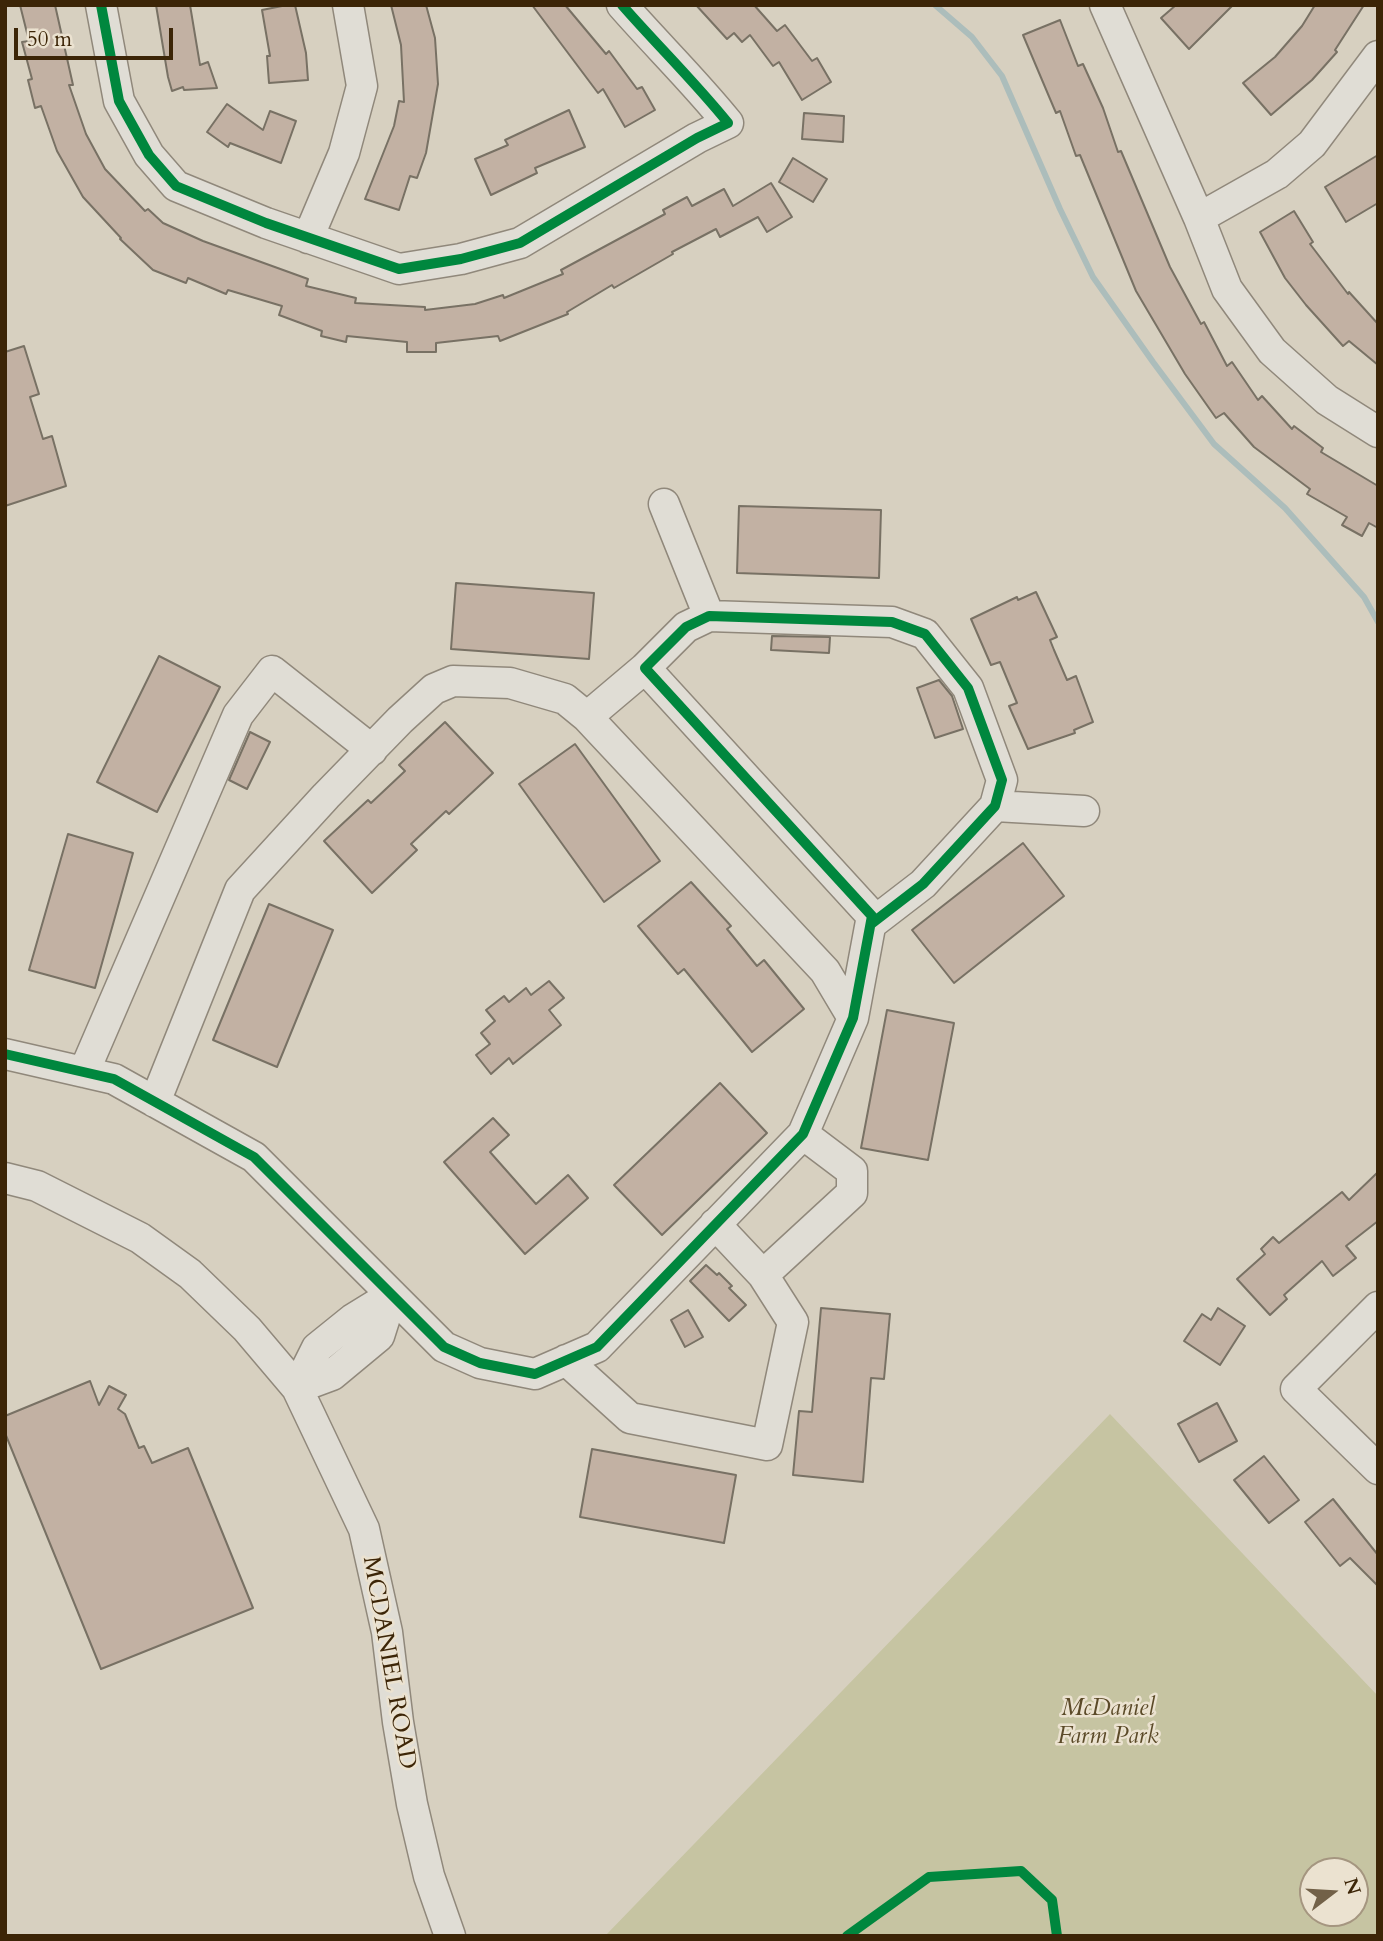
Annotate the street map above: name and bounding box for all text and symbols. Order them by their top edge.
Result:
scale bar [18,14,177,58]
text: 50 m [27,25,72,54]
street label: MCDANIEL ROAD [355,1554,421,1772]
park label: McDaniel Farm Park [1057,1695,1159,1751]
north arrow [1299,1857,1369,1927]
text: N [1337,1875,1367,1898]

